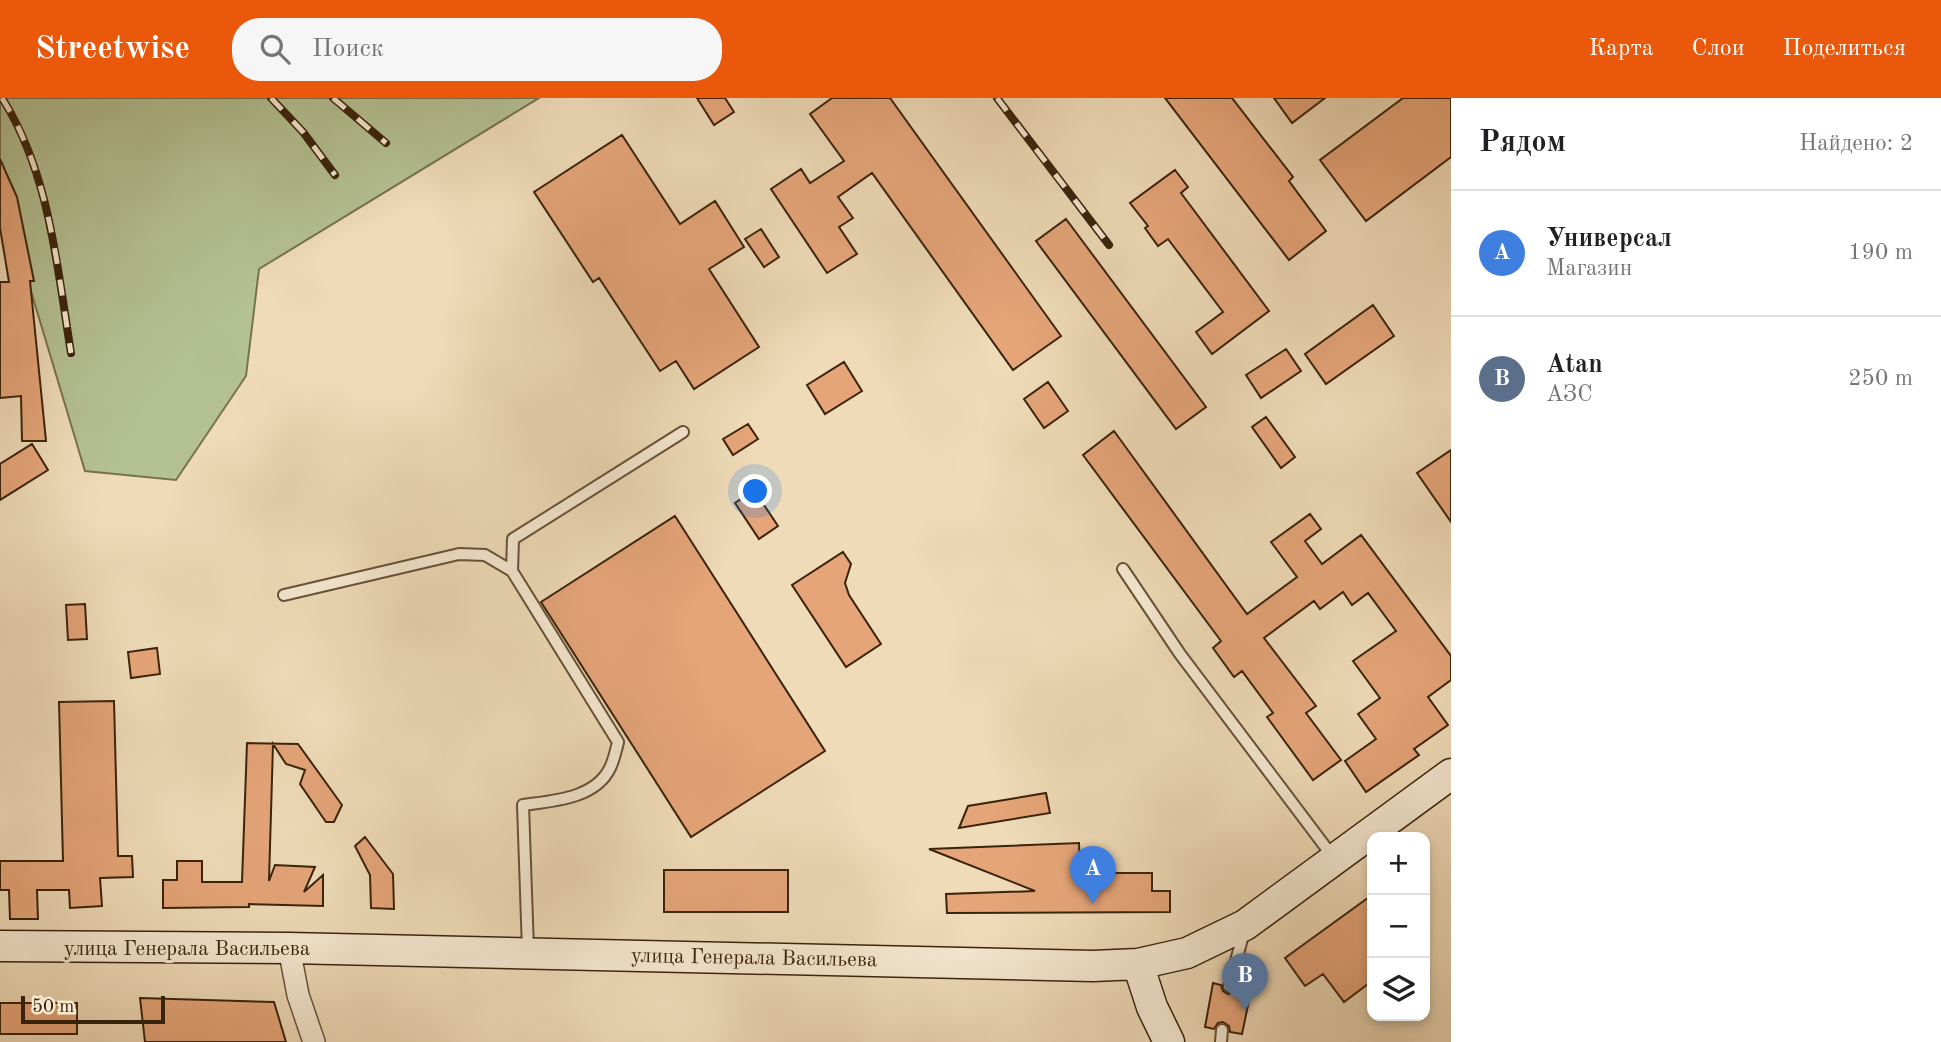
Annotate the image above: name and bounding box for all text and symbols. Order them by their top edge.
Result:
search box [232,18,722,81]
icon: search [256,30,294,68]
text: Streetwise [35,33,190,66]
text: Поиск [312,36,384,62]
text: Карта [1589,37,1654,61]
text: Слои [1692,37,1745,61]
text: Поделиться [1783,37,1906,61]
text: Рядом [1479,128,1566,158]
text: Найдено: 2 [1799,132,1913,155]
text: Универсал [1546,226,1672,252]
text: A [1493,241,1511,264]
text: 190 m [1848,241,1913,264]
text: Магазин [1546,257,1632,280]
text: Atan [1546,352,1603,378]
text: B [1494,367,1510,390]
text: 250 m [1848,367,1913,390]
text: АЗС [1546,383,1593,406]
your location [738,474,772,508]
map controls [1367,832,1430,1021]
button: + [1367,832,1430,895]
pin: A [1070,846,1116,904]
button: − [1367,895,1430,958]
street label: улица Генерала Васильева [64,939,310,960]
street label: улица Генерала Васильева [631,946,877,971]
pin: B [1222,953,1268,1011]
button: layers [1367,958,1430,1021]
scale bar [21,993,164,1025]
text: 50 m [32,998,74,1017]

